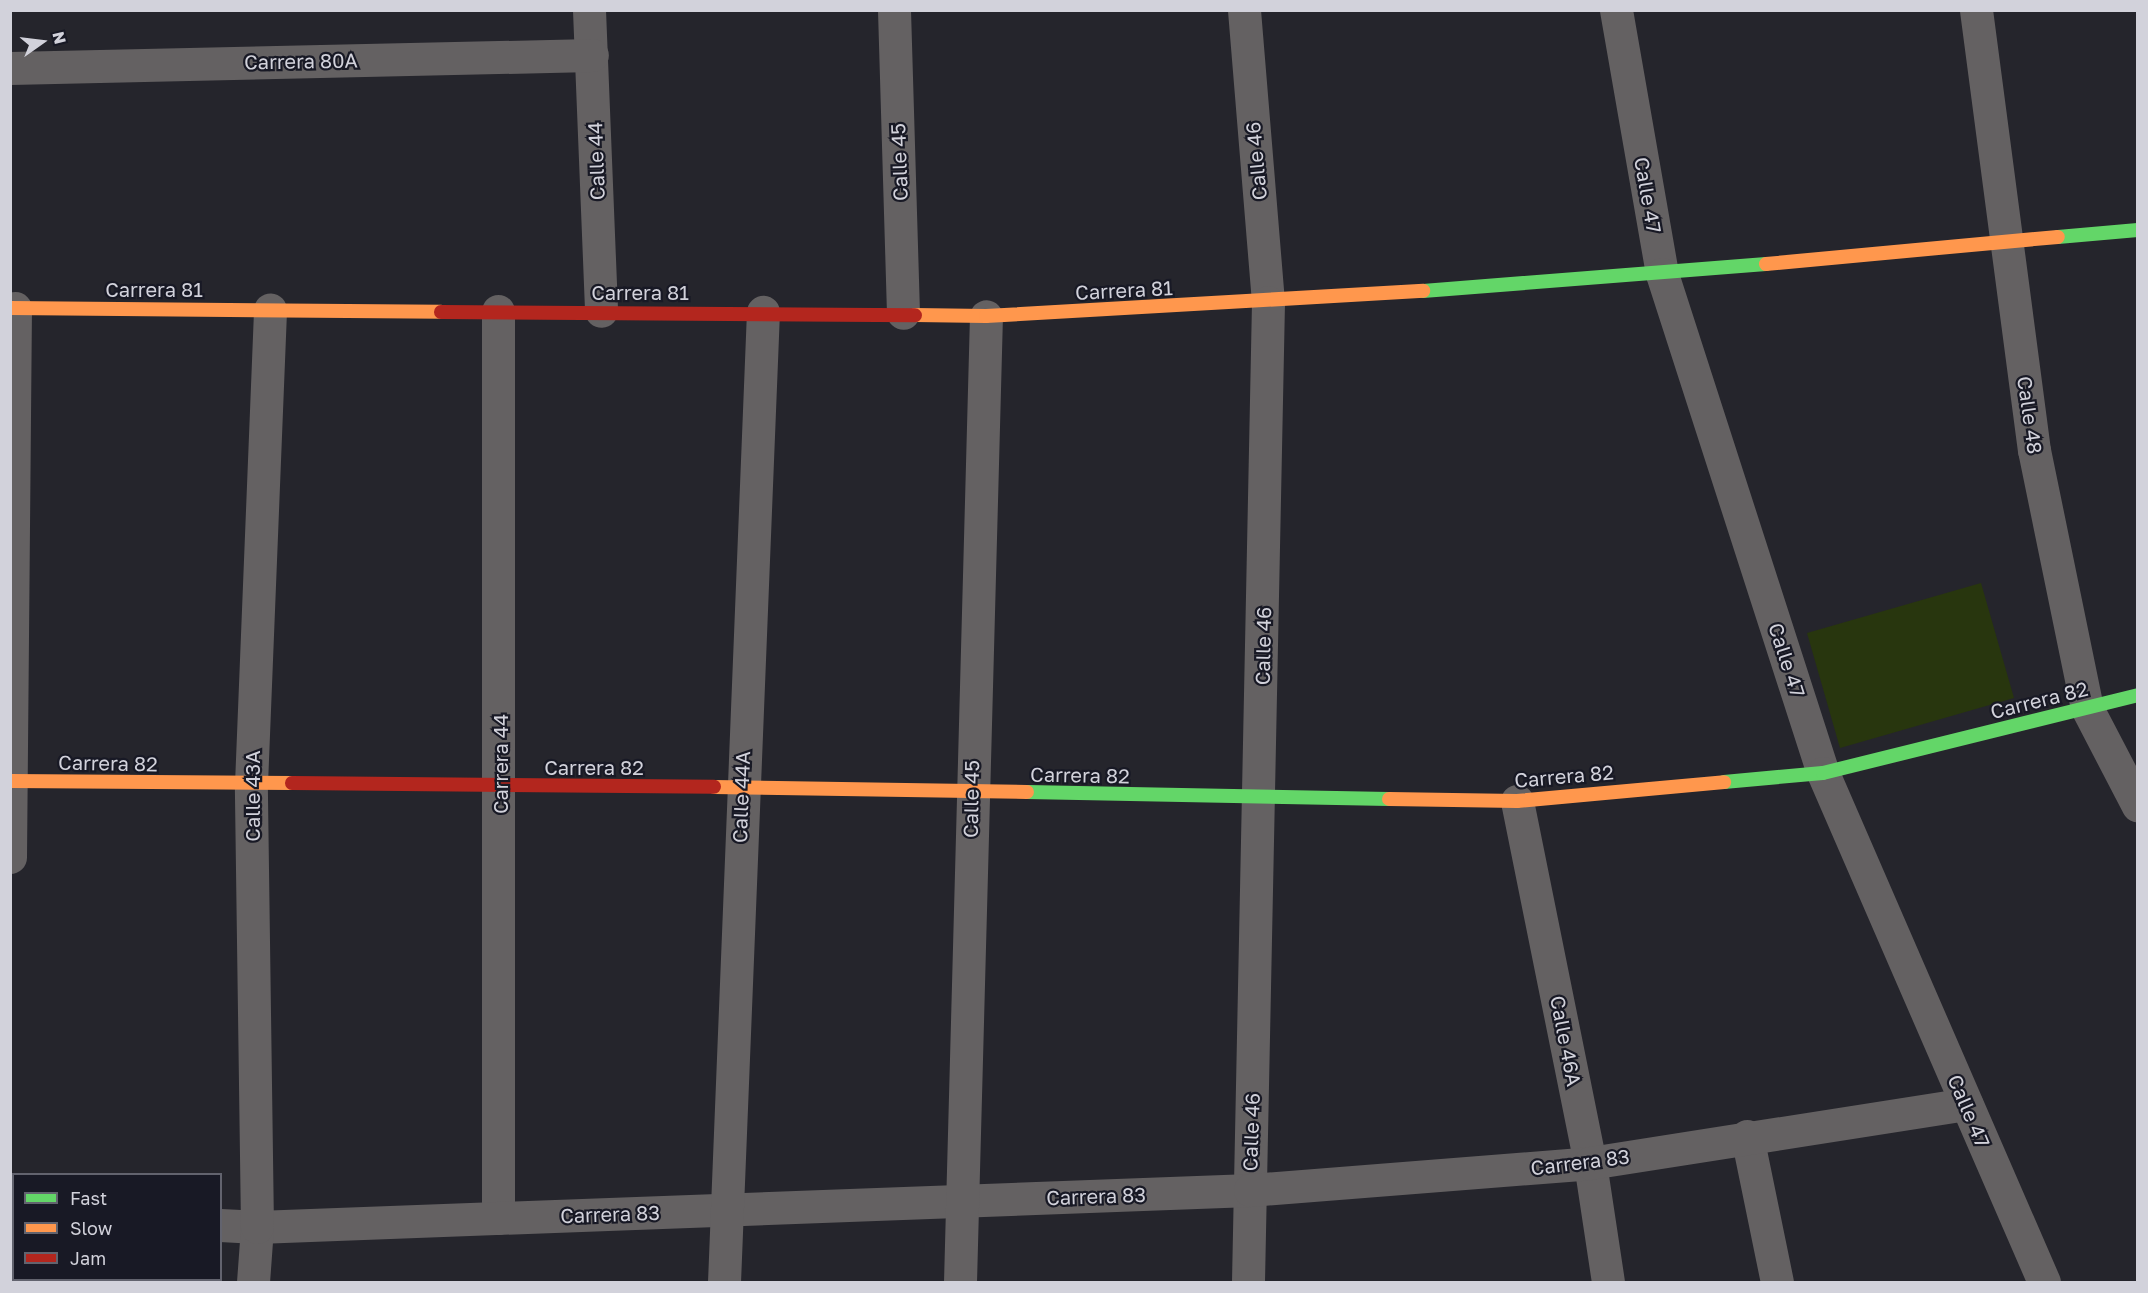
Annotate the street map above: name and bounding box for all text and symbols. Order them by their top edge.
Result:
north arrow [12,12,72,72]
text: N [48,29,71,46]
street label: Carrera 80A [244,48,358,74]
street label: Calle 44 [583,121,609,201]
street label: Calle 46 [1241,121,1271,201]
street label: Calle 45 [886,123,912,201]
street label: Calle 47 [1630,155,1666,235]
street label: Carrera 81 [1075,275,1173,305]
street label: Carrera 81 [105,277,203,301]
street label: Carrera 81 [591,280,689,304]
street label: Calle 48 [2013,374,2047,456]
street label: Calle 46 [1250,607,1276,685]
street label: Calle 47 [1764,620,1810,700]
street label: Carrera 82 [1988,676,2090,724]
street label: Carrera 44 [488,714,512,814]
street label: Carrera 82 [58,750,158,776]
street label: Calle 43A [240,750,264,842]
street label: Calle 44A [727,751,755,843]
street label: Carrera 82 [544,755,644,779]
street label: Calle 45 [958,760,984,838]
street label: Carrera 82 [1513,760,1615,792]
street label: Carrera 82 [1030,762,1130,788]
street label: Calle 46A [1545,994,1587,1088]
street label: Calle 47 [1943,1071,1995,1151]
street label: Calle 46 [1238,1092,1264,1172]
street label: Carrera 83 [1529,1144,1631,1180]
legend [12,1173,222,1281]
street label: Carrera 83 [1046,1182,1146,1210]
text: Fast [70,1187,107,1209]
street label: Carrera 83 [560,1200,660,1228]
text: Slow [70,1217,112,1239]
text: Jam [70,1247,106,1269]

